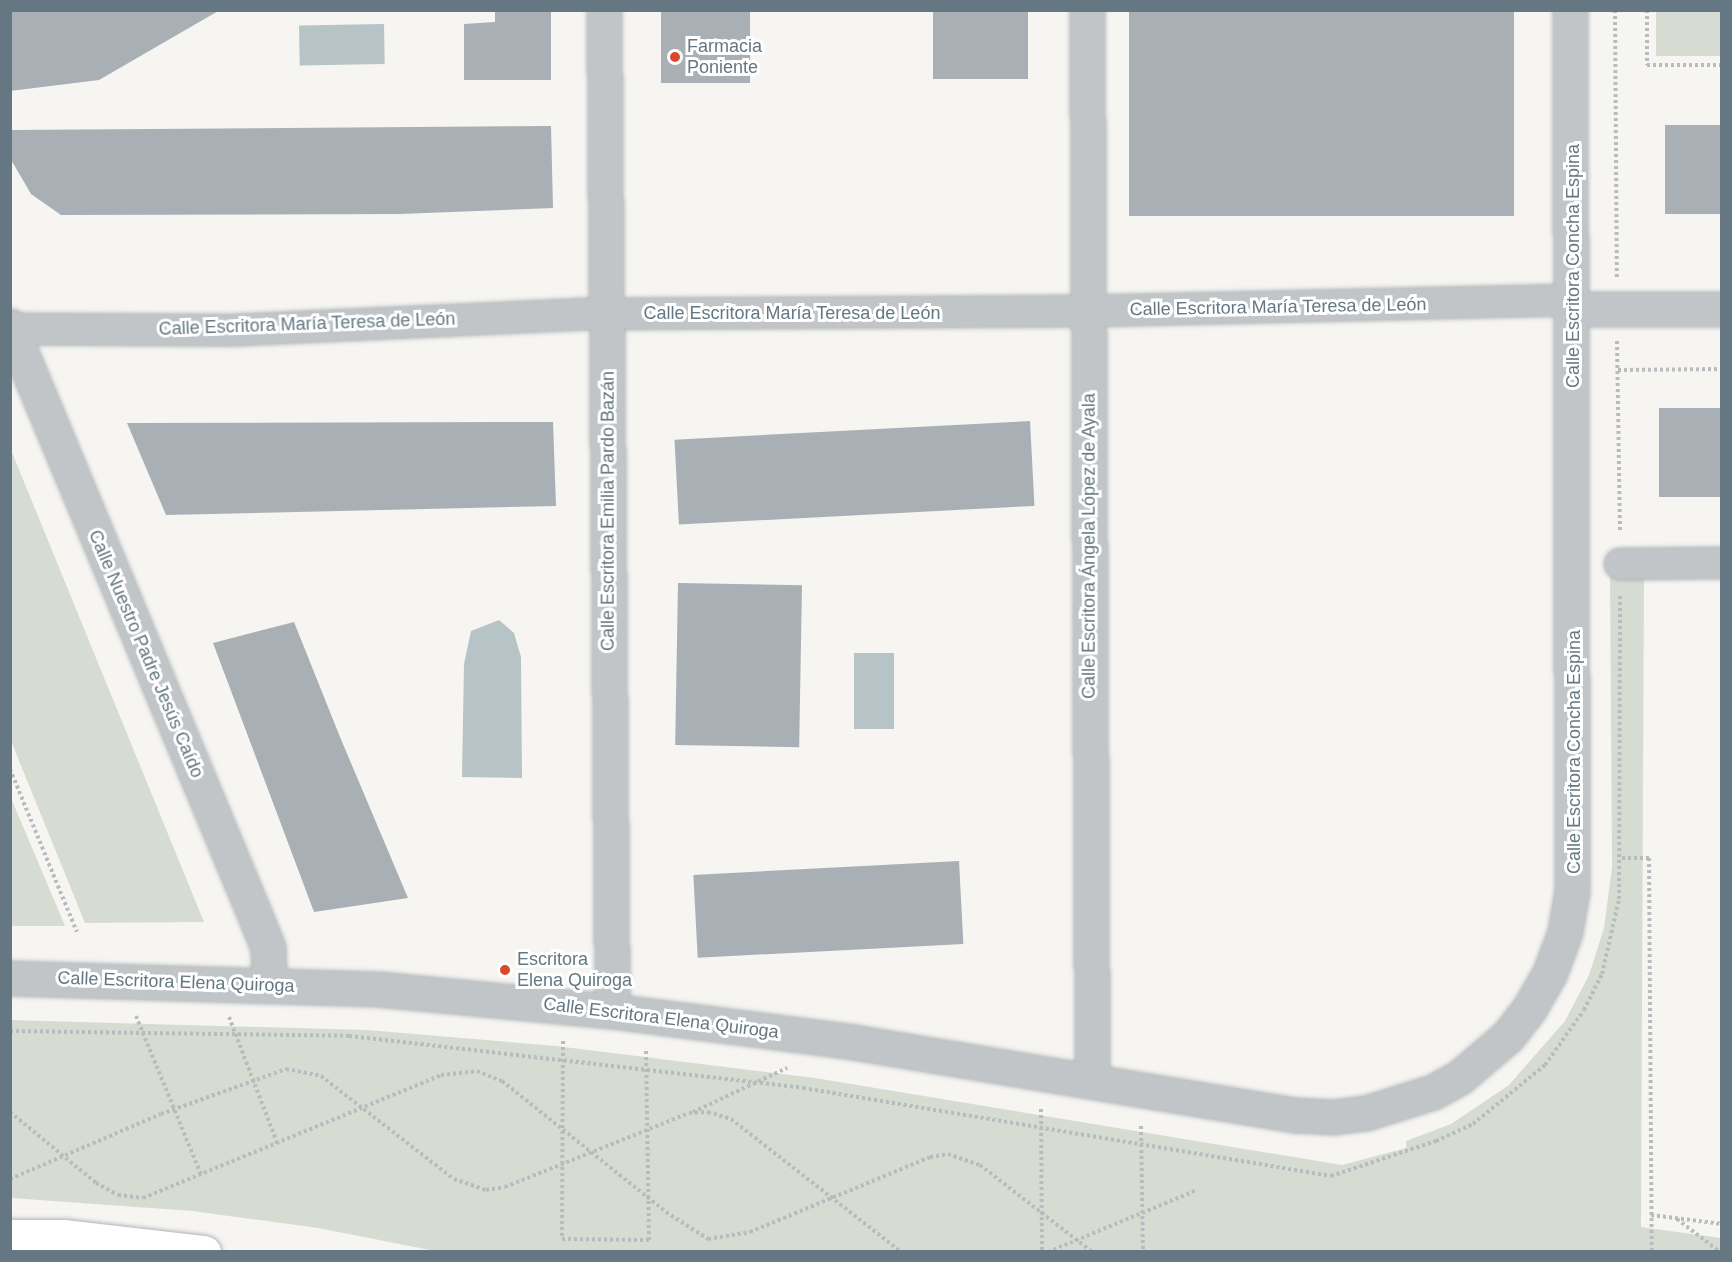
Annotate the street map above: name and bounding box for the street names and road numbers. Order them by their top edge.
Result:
street label: Calle Escritora Concha Espina [1562,144,1584,388]
street label: Calle Escritora María Teresa de León [1129,294,1427,320]
street label: Calle Escritora María Teresa de León [643,302,941,324]
street label: Calle Escritora María Teresa de León [158,308,456,340]
street label: Calle Escritora Emilia Pardo Bazán [597,371,619,651]
street label: Calle Escritora Ángela López de Ayala [1078,393,1100,699]
street label: Calle Nuestro Padre Jesús Caído [84,527,208,781]
street label: Calle Escritora Concha Espina [1563,630,1585,874]
street label: Calle Escritora Elena Quiroga [57,967,295,997]
street label: Calle Escritora Elena Quiroga [542,993,780,1043]

